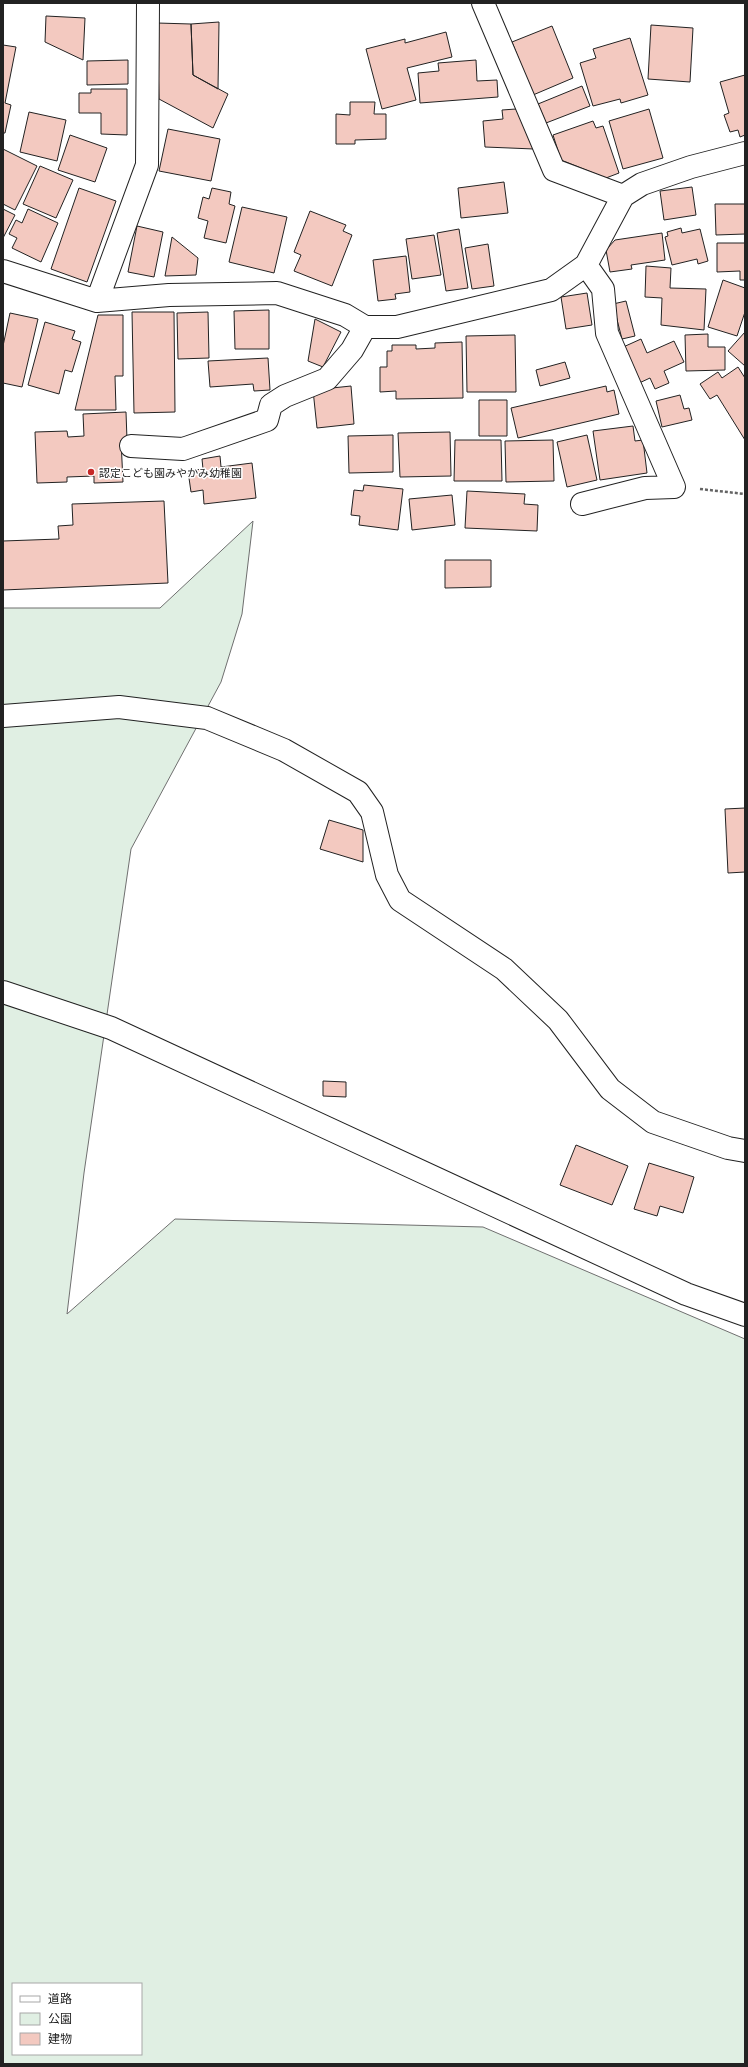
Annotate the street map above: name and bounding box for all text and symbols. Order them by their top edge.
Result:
place label: 認定こども園みやかみ幼稚園 [99,466,242,479]
marker: 認定こども園みやかみ幼稚園 [86,467,96,477]
legend [12,1983,142,2055]
text: 道路 [48,1991,72,2006]
text: 公園 [48,2011,72,2026]
text: 建物 [48,2031,72,2046]

